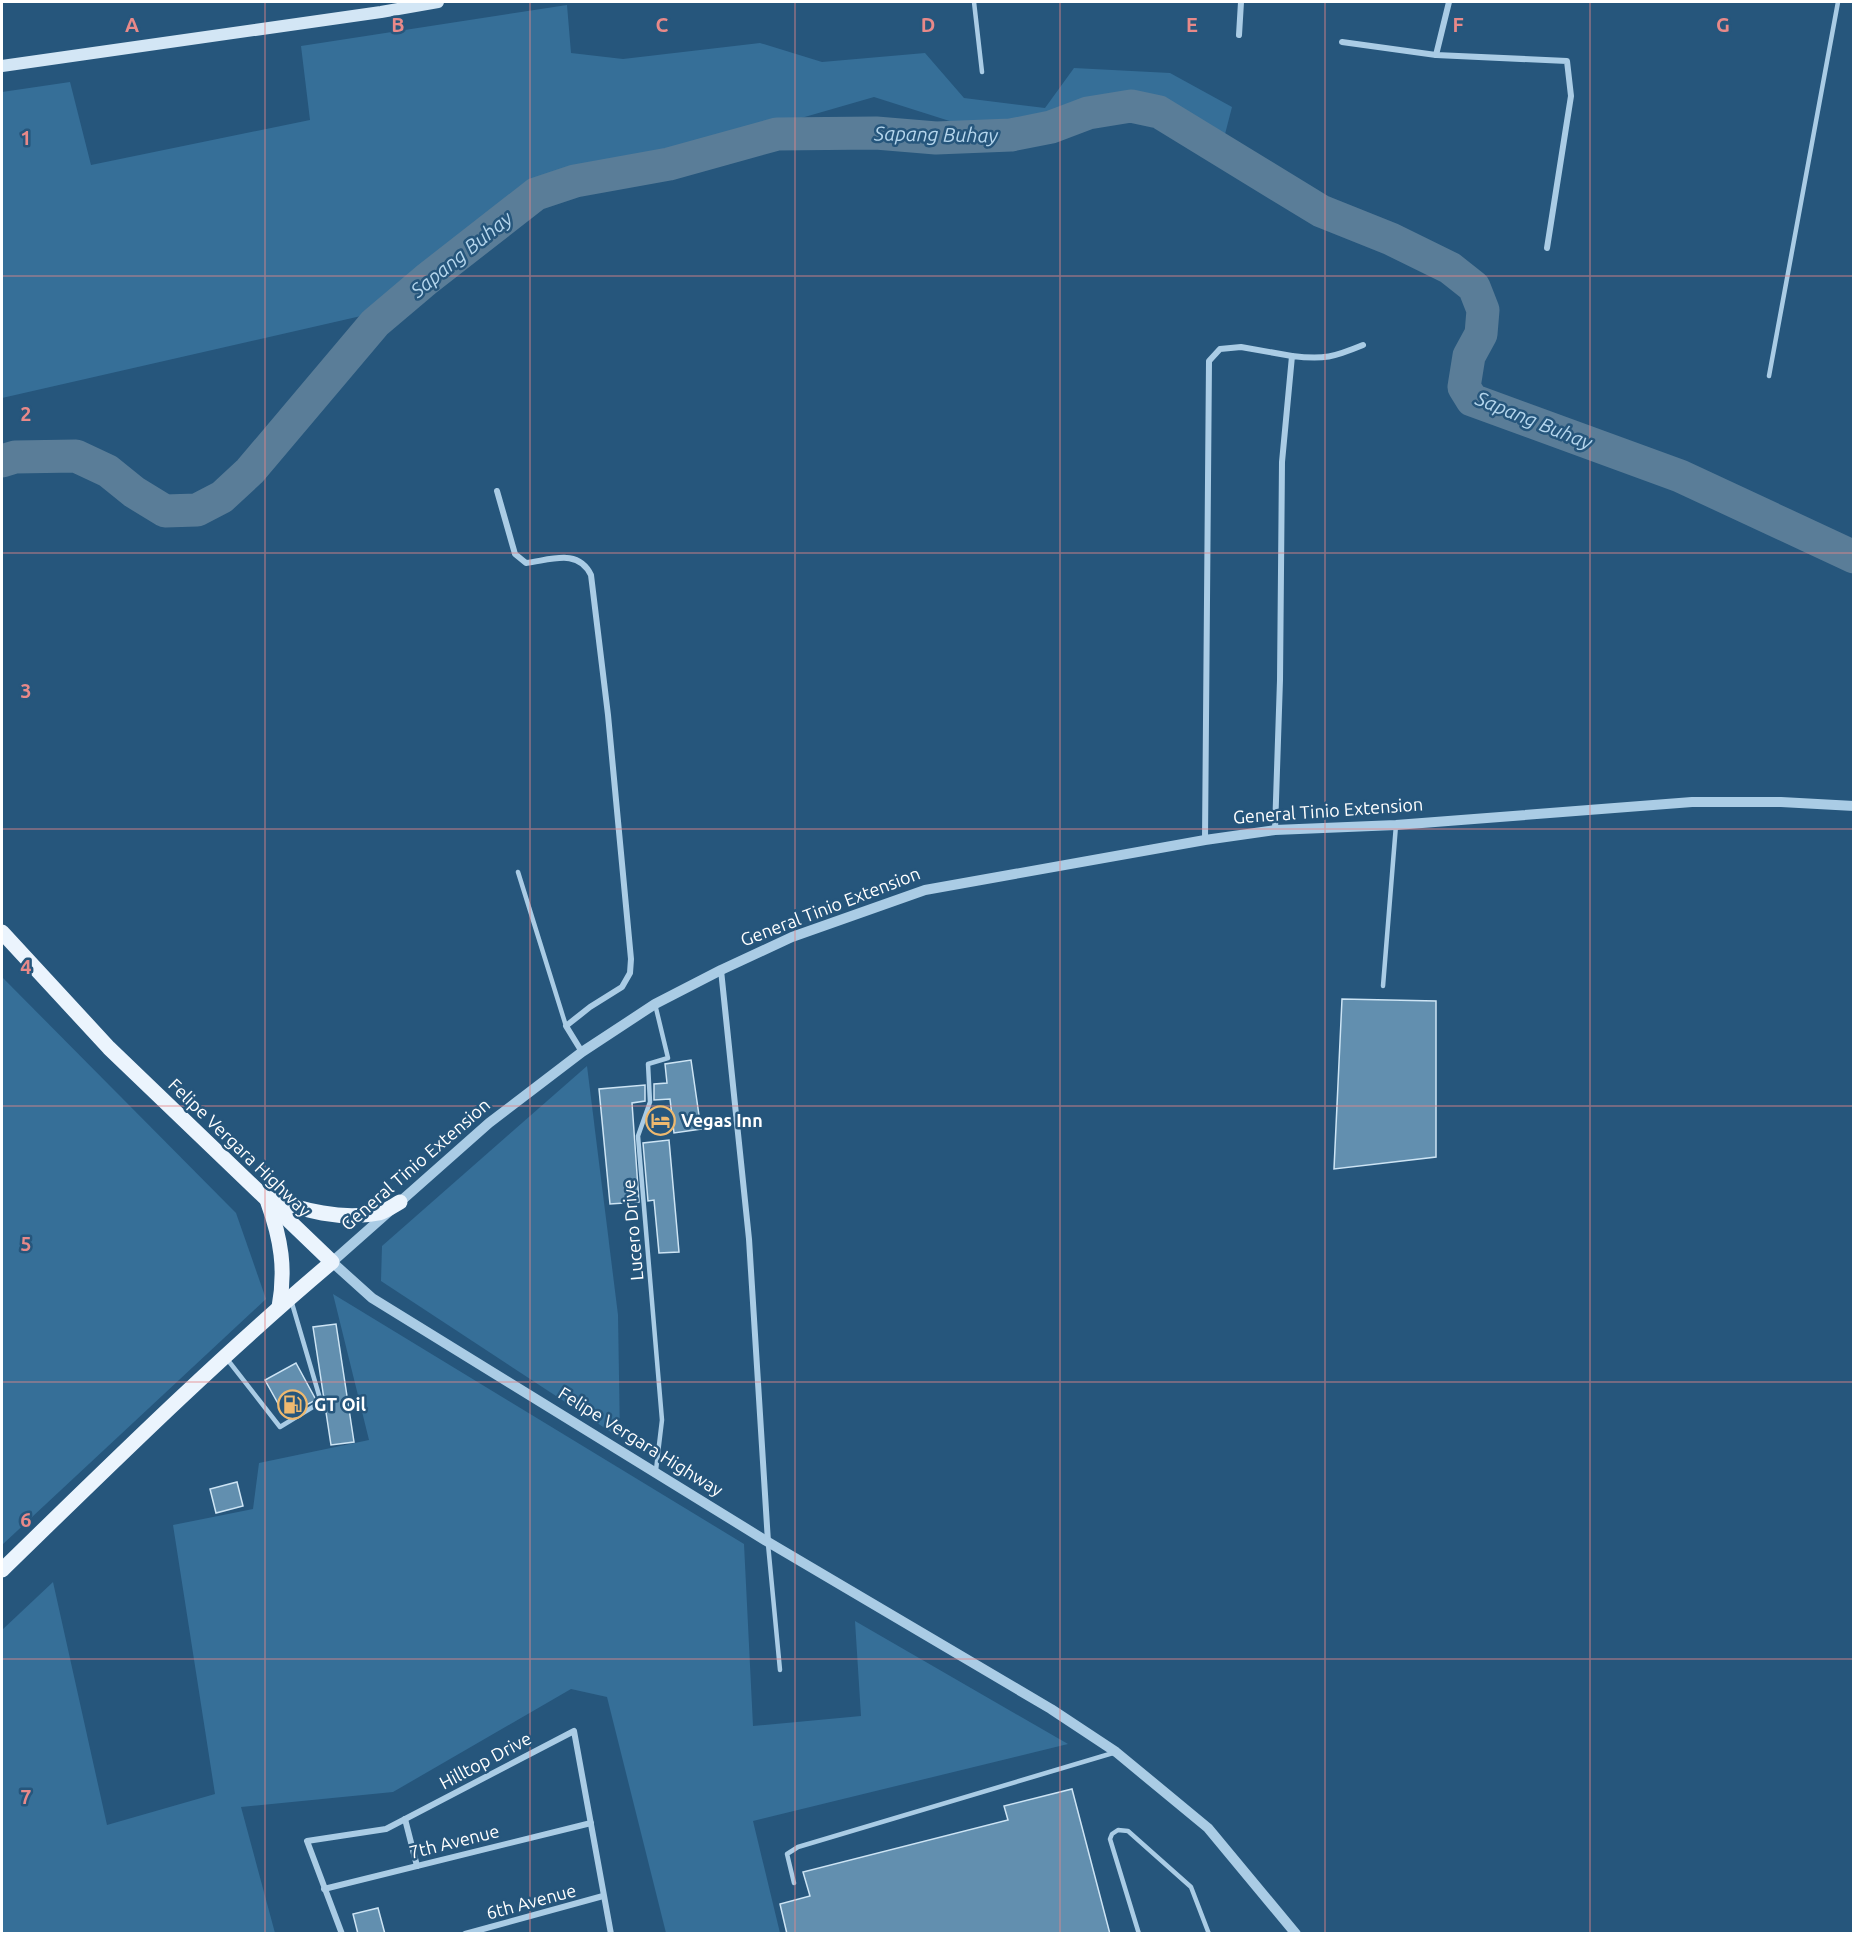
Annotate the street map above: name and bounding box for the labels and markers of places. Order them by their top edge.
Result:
hotel icon: Vegas Inn [644,1104,676,1136]
place label: Vegas Inn [681,1110,763,1130]
fuel station icon: GT Oil [277,1388,309,1420]
place label: GT Oil [314,1394,367,1414]

